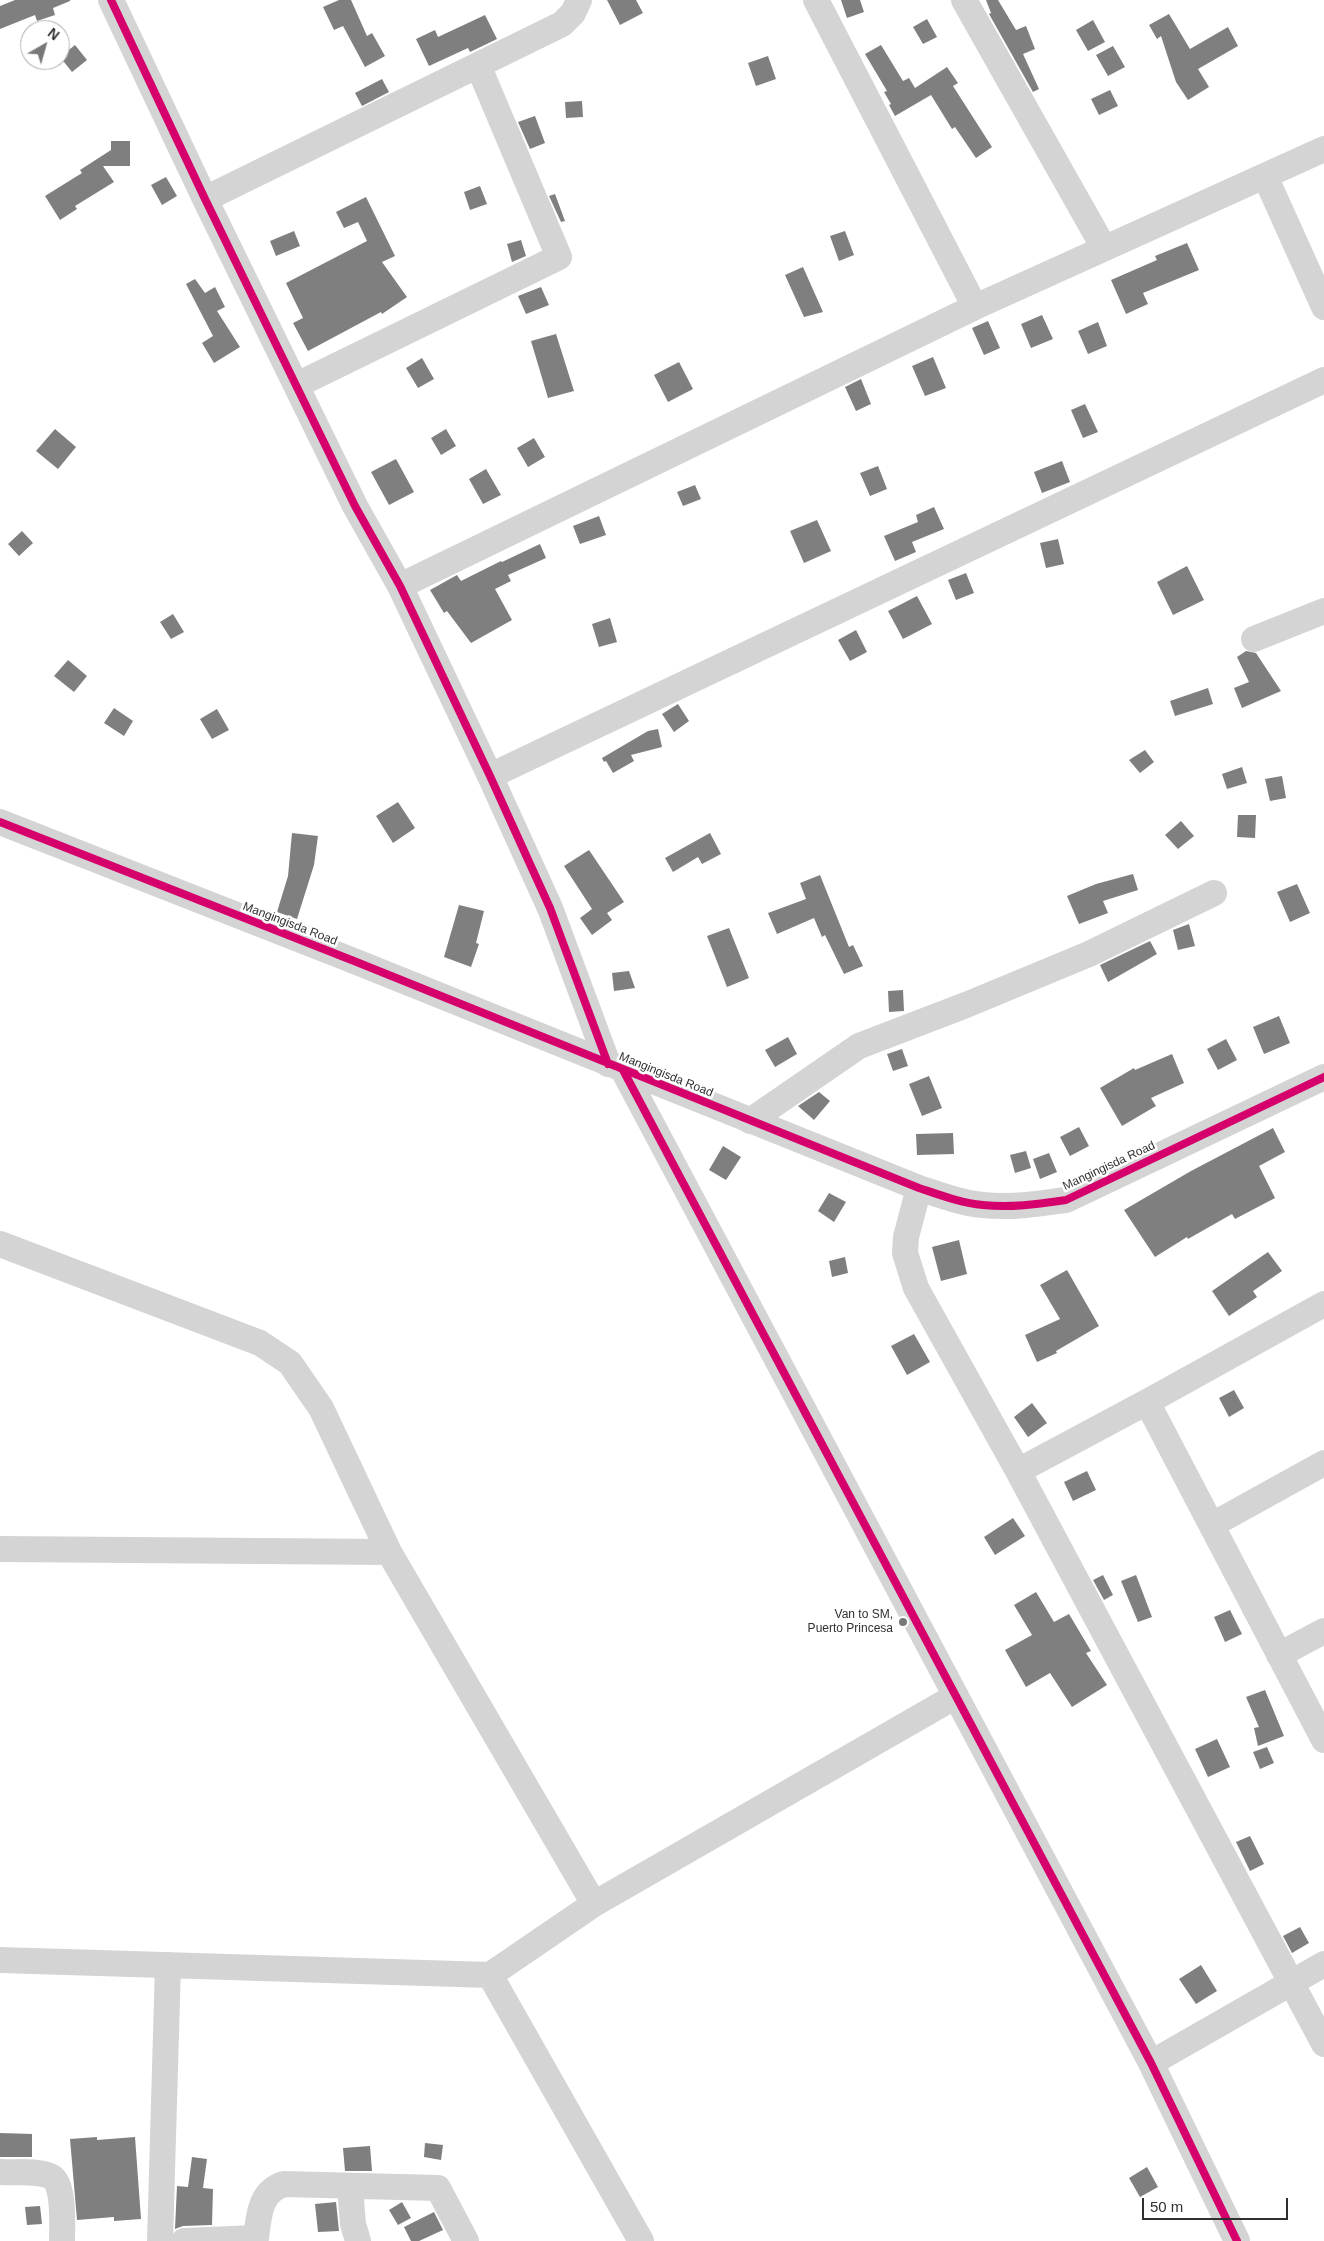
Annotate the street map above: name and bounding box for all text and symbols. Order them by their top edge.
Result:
north arrow [20,20,70,70]
text: N [45,25,63,43]
street label: Mangingisda Road [241,899,339,949]
street label: Mangingisda Road [617,1050,715,1100]
street label: Mangingisda Road [1061,1138,1157,1194]
place label: Van to SM, Puerto Princesa [808,1608,893,1636]
marker: Van to SM, Puerto Princesa [897,1616,909,1628]
scale bar [1144,2188,1290,2220]
text: 50 m [1150,2198,1183,2215]

